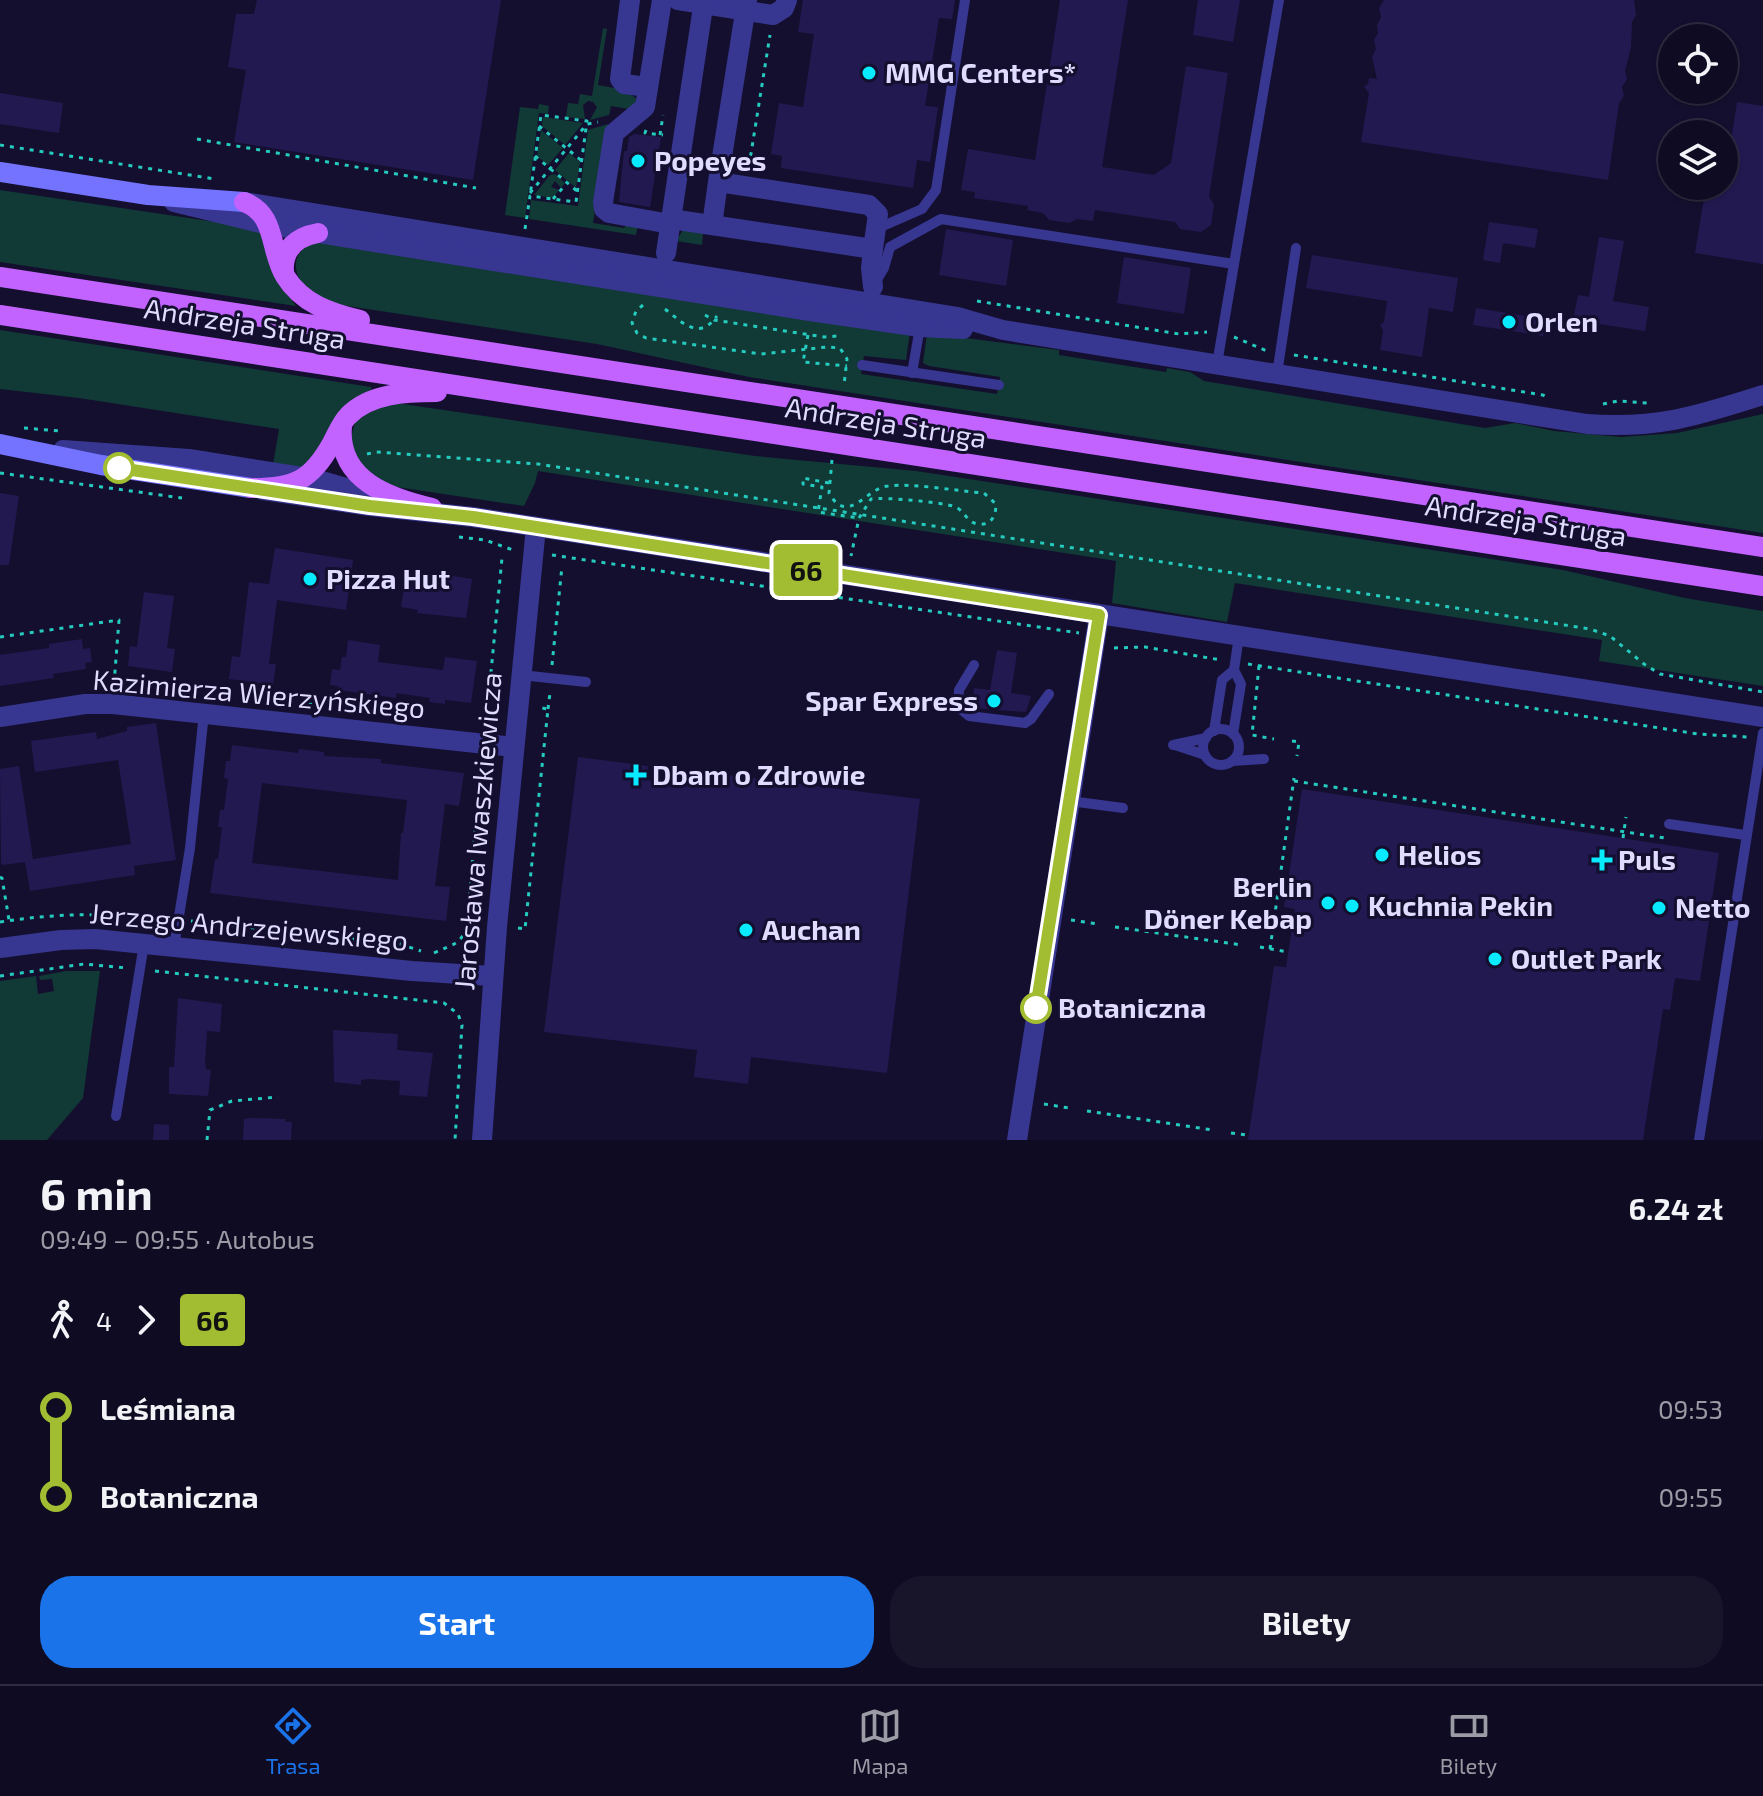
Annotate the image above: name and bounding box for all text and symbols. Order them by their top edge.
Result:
map controls [1658,24,1738,200]
button: locate [1658,24,1738,104]
place label: MMG Centers* [885,55,1076,89]
marker: MMG Centers* [860,64,878,82]
button: layers [1658,120,1738,200]
place label: Popeyes [654,143,766,177]
marker: Popeyes [629,152,647,170]
street label: Andrzeja Struga [142,290,348,356]
place label: Orlen [1525,304,1598,338]
marker: Orlen [1500,313,1518,331]
street label: Andrzeja Struga [783,389,989,455]
unlabelled marker [104,453,134,483]
street label: Andrzeja Struga [1423,487,1629,553]
line badge: 66 [770,544,842,596]
text: 66 [789,553,823,587]
place label: Pizza Hut [326,561,450,595]
marker: Pizza Hut [301,570,319,588]
street label: Kazimierza Wierzyńskiego [92,662,427,724]
street label: Jarosława Iwaszkiewicza [446,671,508,991]
place label: Spar Express [805,683,978,717]
marker: Spar Express [985,692,1003,710]
place label: Dbam o Zdrowie [652,757,866,791]
marker: Dbam o Zdrowie [627,766,645,784]
place label: Helios [1398,837,1481,871]
place label: Puls [1618,842,1676,876]
marker: Helios [1373,846,1391,864]
marker: Puls [1593,851,1611,869]
place label: Berlin Döner Kebap [1144,869,1312,935]
place label: Kuchnia Pekin [1368,888,1553,922]
place label: Netto [1675,890,1751,924]
marker: Berlin Döner Kebap [1319,894,1337,912]
street label: Jerzego Andrzejewskiego [89,895,410,957]
marker: Kuchnia Pekin [1343,897,1361,915]
marker: Netto [1650,899,1668,917]
place label: Auchan [762,912,861,946]
marker: Auchan [737,921,755,939]
place label: Outlet Park [1511,941,1662,975]
marker: Outlet Park [1486,950,1504,968]
place label: Botaniczna [1058,990,1206,1024]
marker: Botaniczna [1021,993,1051,1023]
text: 6 min [40,1166,153,1219]
text: 6.24 zł [1628,1190,1723,1226]
text: 09:49 – 09:55 · Autobus [40,1223,315,1254]
icon: walk [40,1298,84,1342]
icon: forward [124,1298,168,1342]
text: 66 [196,1303,229,1337]
text: 4 [96,1305,112,1336]
text: Leśmiana [100,1390,236,1426]
text: 09:53 [1658,1393,1723,1424]
text: Botaniczna [100,1478,259,1514]
text: 09:55 [1658,1481,1723,1512]
button: Start [40,1576,874,1668]
button: Bilety [890,1576,1723,1668]
tab: Trasa [266,1704,321,1778]
tab: Mapa [852,1704,908,1778]
tab: Bilety [1440,1704,1497,1778]

